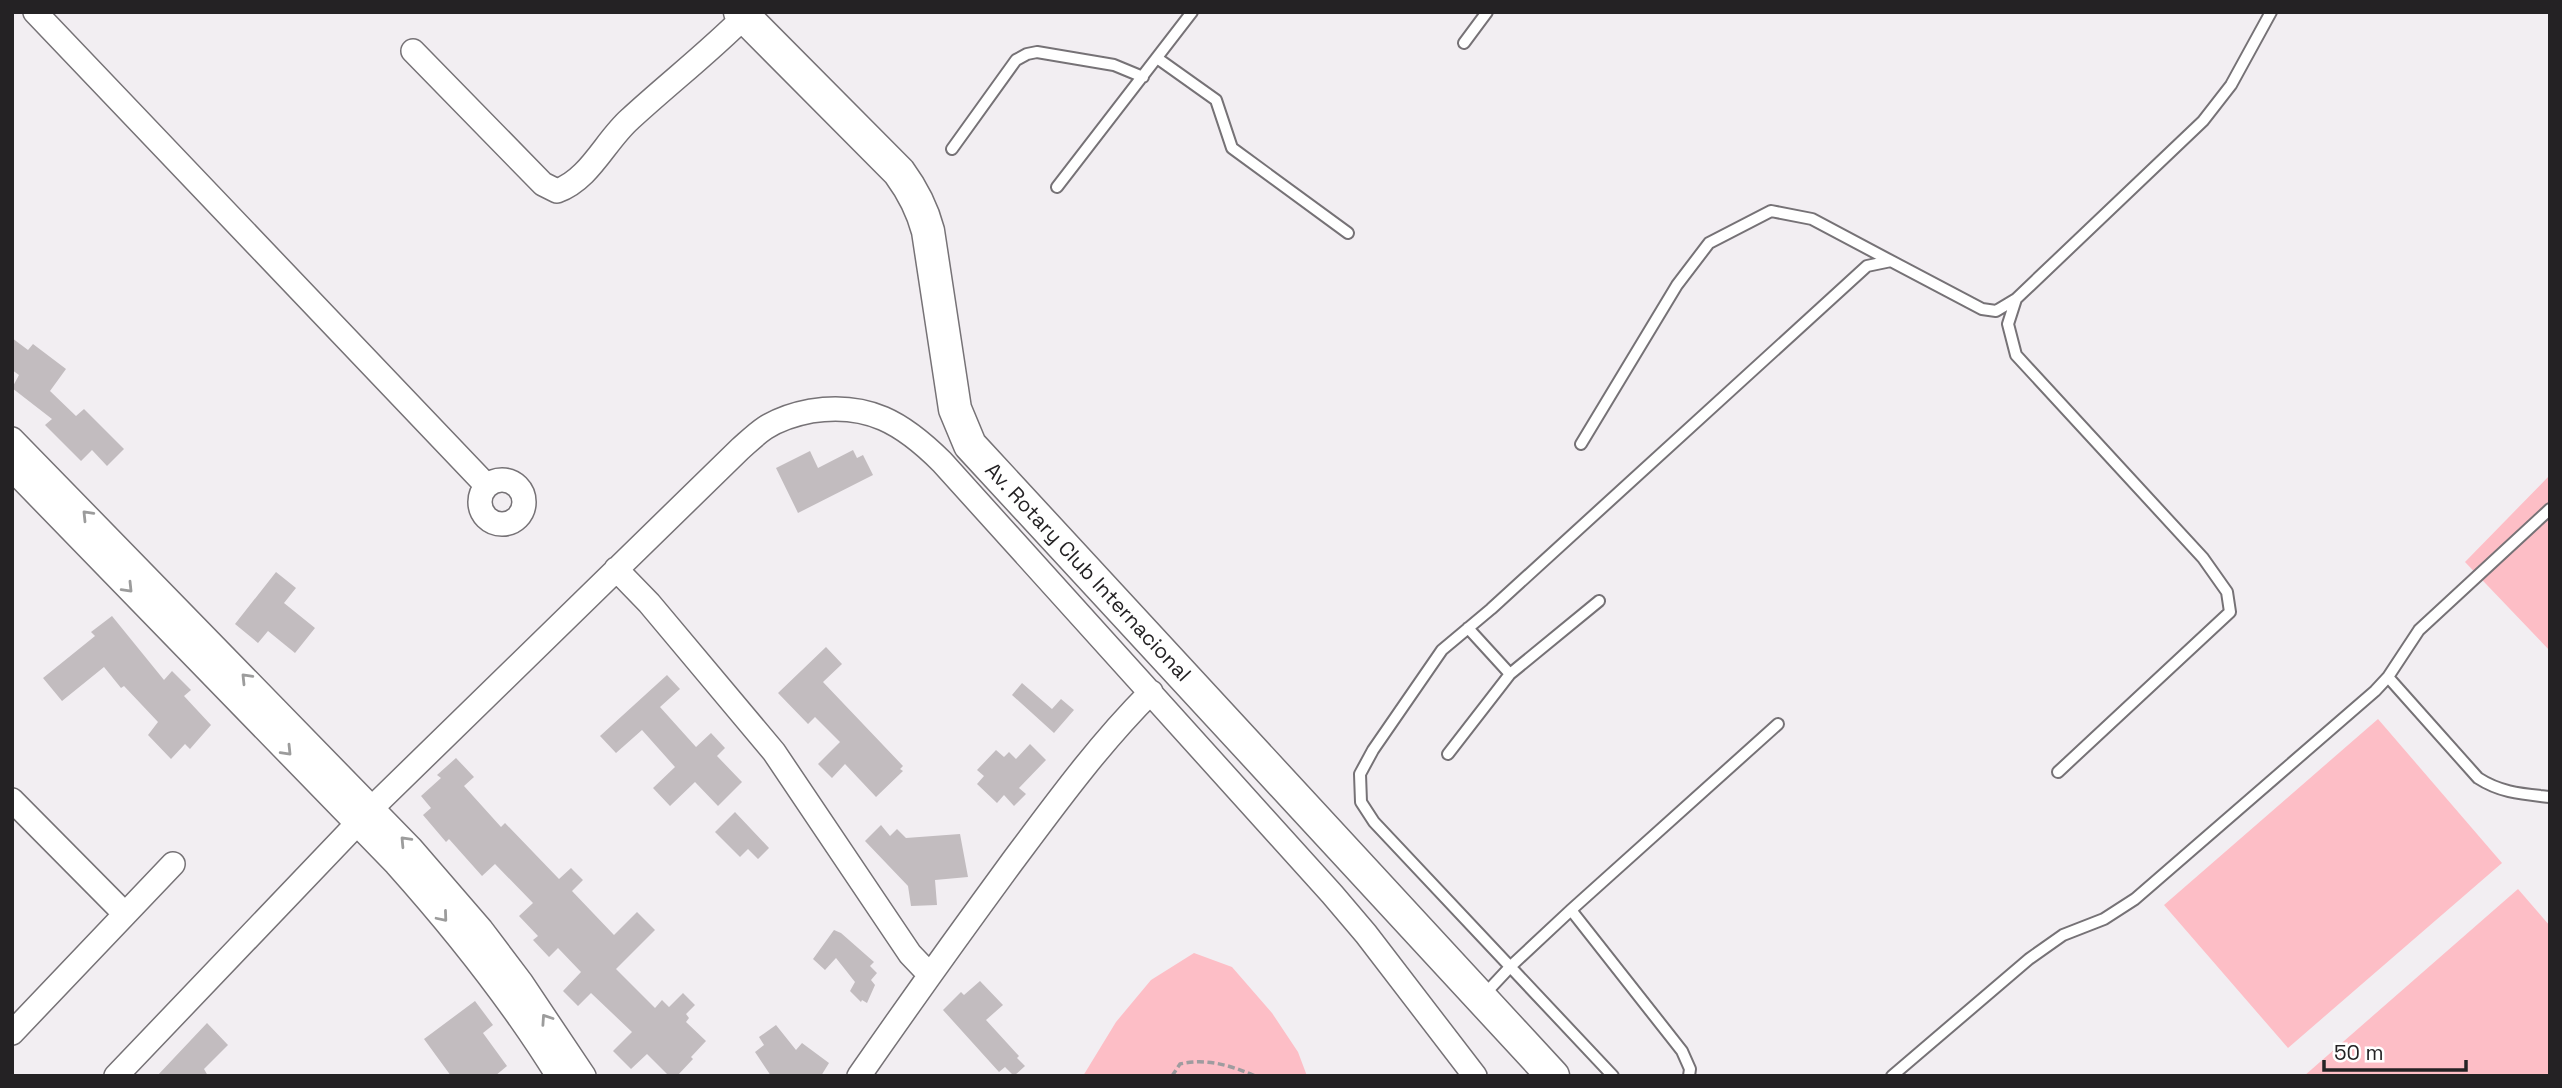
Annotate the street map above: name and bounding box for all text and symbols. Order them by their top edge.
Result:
street label: Av. Rotary Club Internacional [980,456,1197,687]
one-way arrow [82,511,95,524]
one-way arrow [120,580,133,593]
one-way arrow [242,673,255,686]
one-way arrow [278,743,291,756]
one-way arrow [400,836,413,849]
one-way arrow [434,910,447,922]
one-way arrow [542,1013,555,1026]
scale bar [2324,1028,2466,1072]
text: 50 m [2334,1039,2384,1066]

